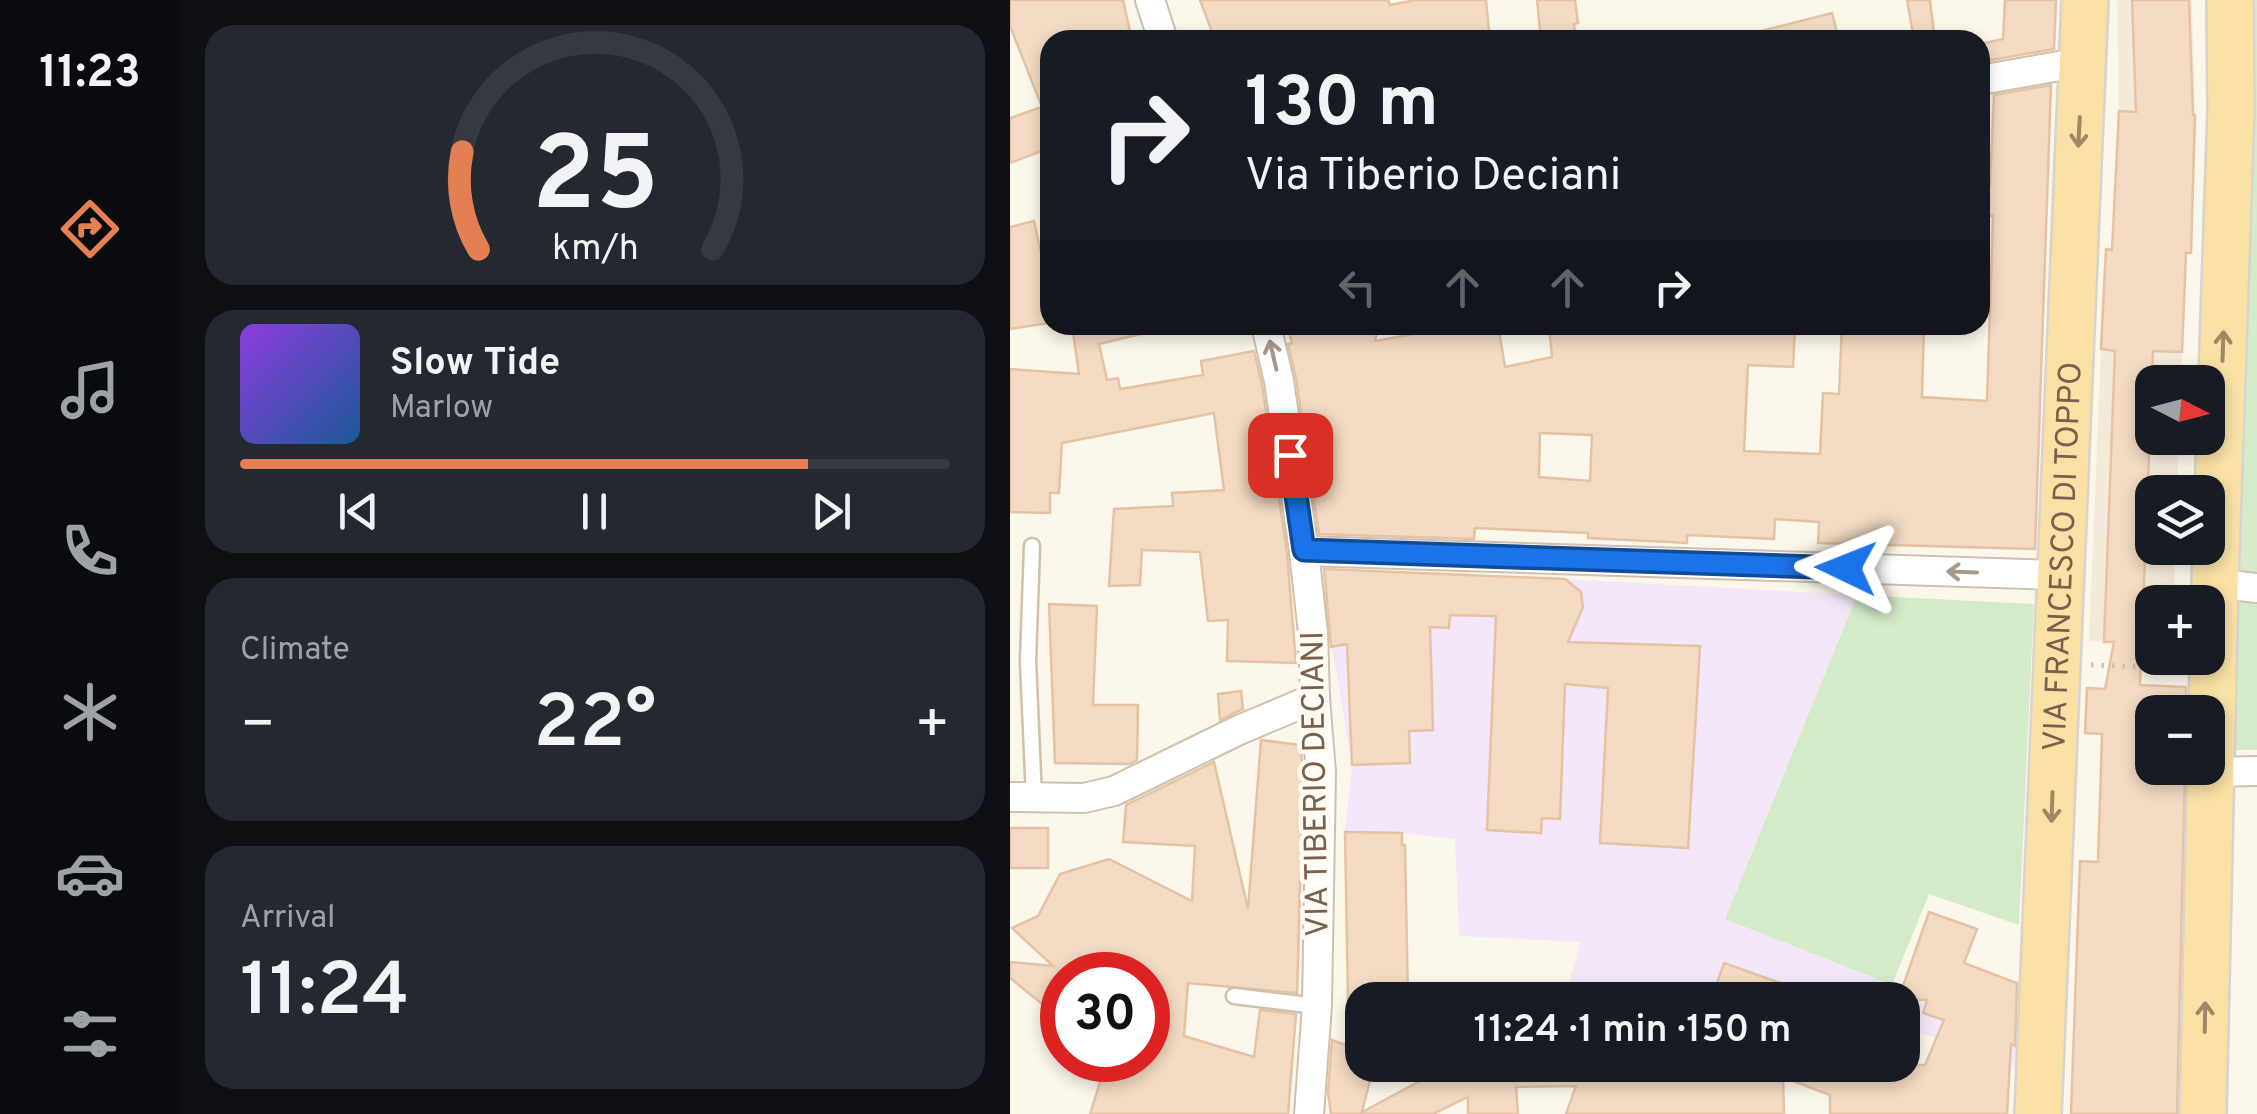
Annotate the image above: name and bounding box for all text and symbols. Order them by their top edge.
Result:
text: 11:23 [39,46,141,103]
text: 130 m [1245,62,1439,151]
icon: right [1080,70,1210,200]
text: 25 [531,115,659,247]
one-way arrow [2069,116,2088,148]
text: Via Tiberio Deciani [1245,149,1621,206]
icon: directions [55,194,125,264]
text: km/h [552,227,638,273]
icon: left [1330,260,1385,315]
icon: ahead [1435,260,1490,315]
icon: ahead [1540,260,1595,315]
icon: right [1645,260,1700,315]
one-way arrow [2214,330,2233,362]
text: Slow Tide [390,340,560,389]
one-way arrow [1263,340,1281,372]
icon: music [55,355,125,425]
street label: VIA FRANCESCO DI TOPPO [2036,361,2093,752]
north arrow [2135,365,2225,455]
map controls [2135,365,2225,785]
text: Marlow [390,389,493,429]
pin [1248,413,1333,498]
icon: arrive [1263,428,1318,483]
button: layers [2135,475,2225,565]
icon: previous [331,484,386,539]
icon: pause [567,484,622,539]
icon: next [804,484,859,539]
icon: phone [55,516,125,586]
position arrow [1794,516,1898,620]
one-way arrow [1947,562,1979,581]
button: + [2135,585,2225,675]
text: Climate [240,631,350,671]
street label: VIA TIBERIO DECIANI [1294,631,1340,937]
icon: climate [55,677,125,747]
text: 22° [534,679,656,774]
text: − [240,692,275,762]
text: + [915,692,950,762]
button: − [2135,695,2225,785]
one-way arrow [2042,790,2061,822]
icon: car [55,838,125,908]
text: Arrival [240,899,335,939]
text: 11:24 [240,947,410,1042]
speed limit sign: 30 [1040,952,1170,1082]
icon: filters [55,999,125,1069]
one-way arrow [2196,1001,2215,1033]
text: 11:24 · 1 min · 150 m [1474,1007,1791,1056]

